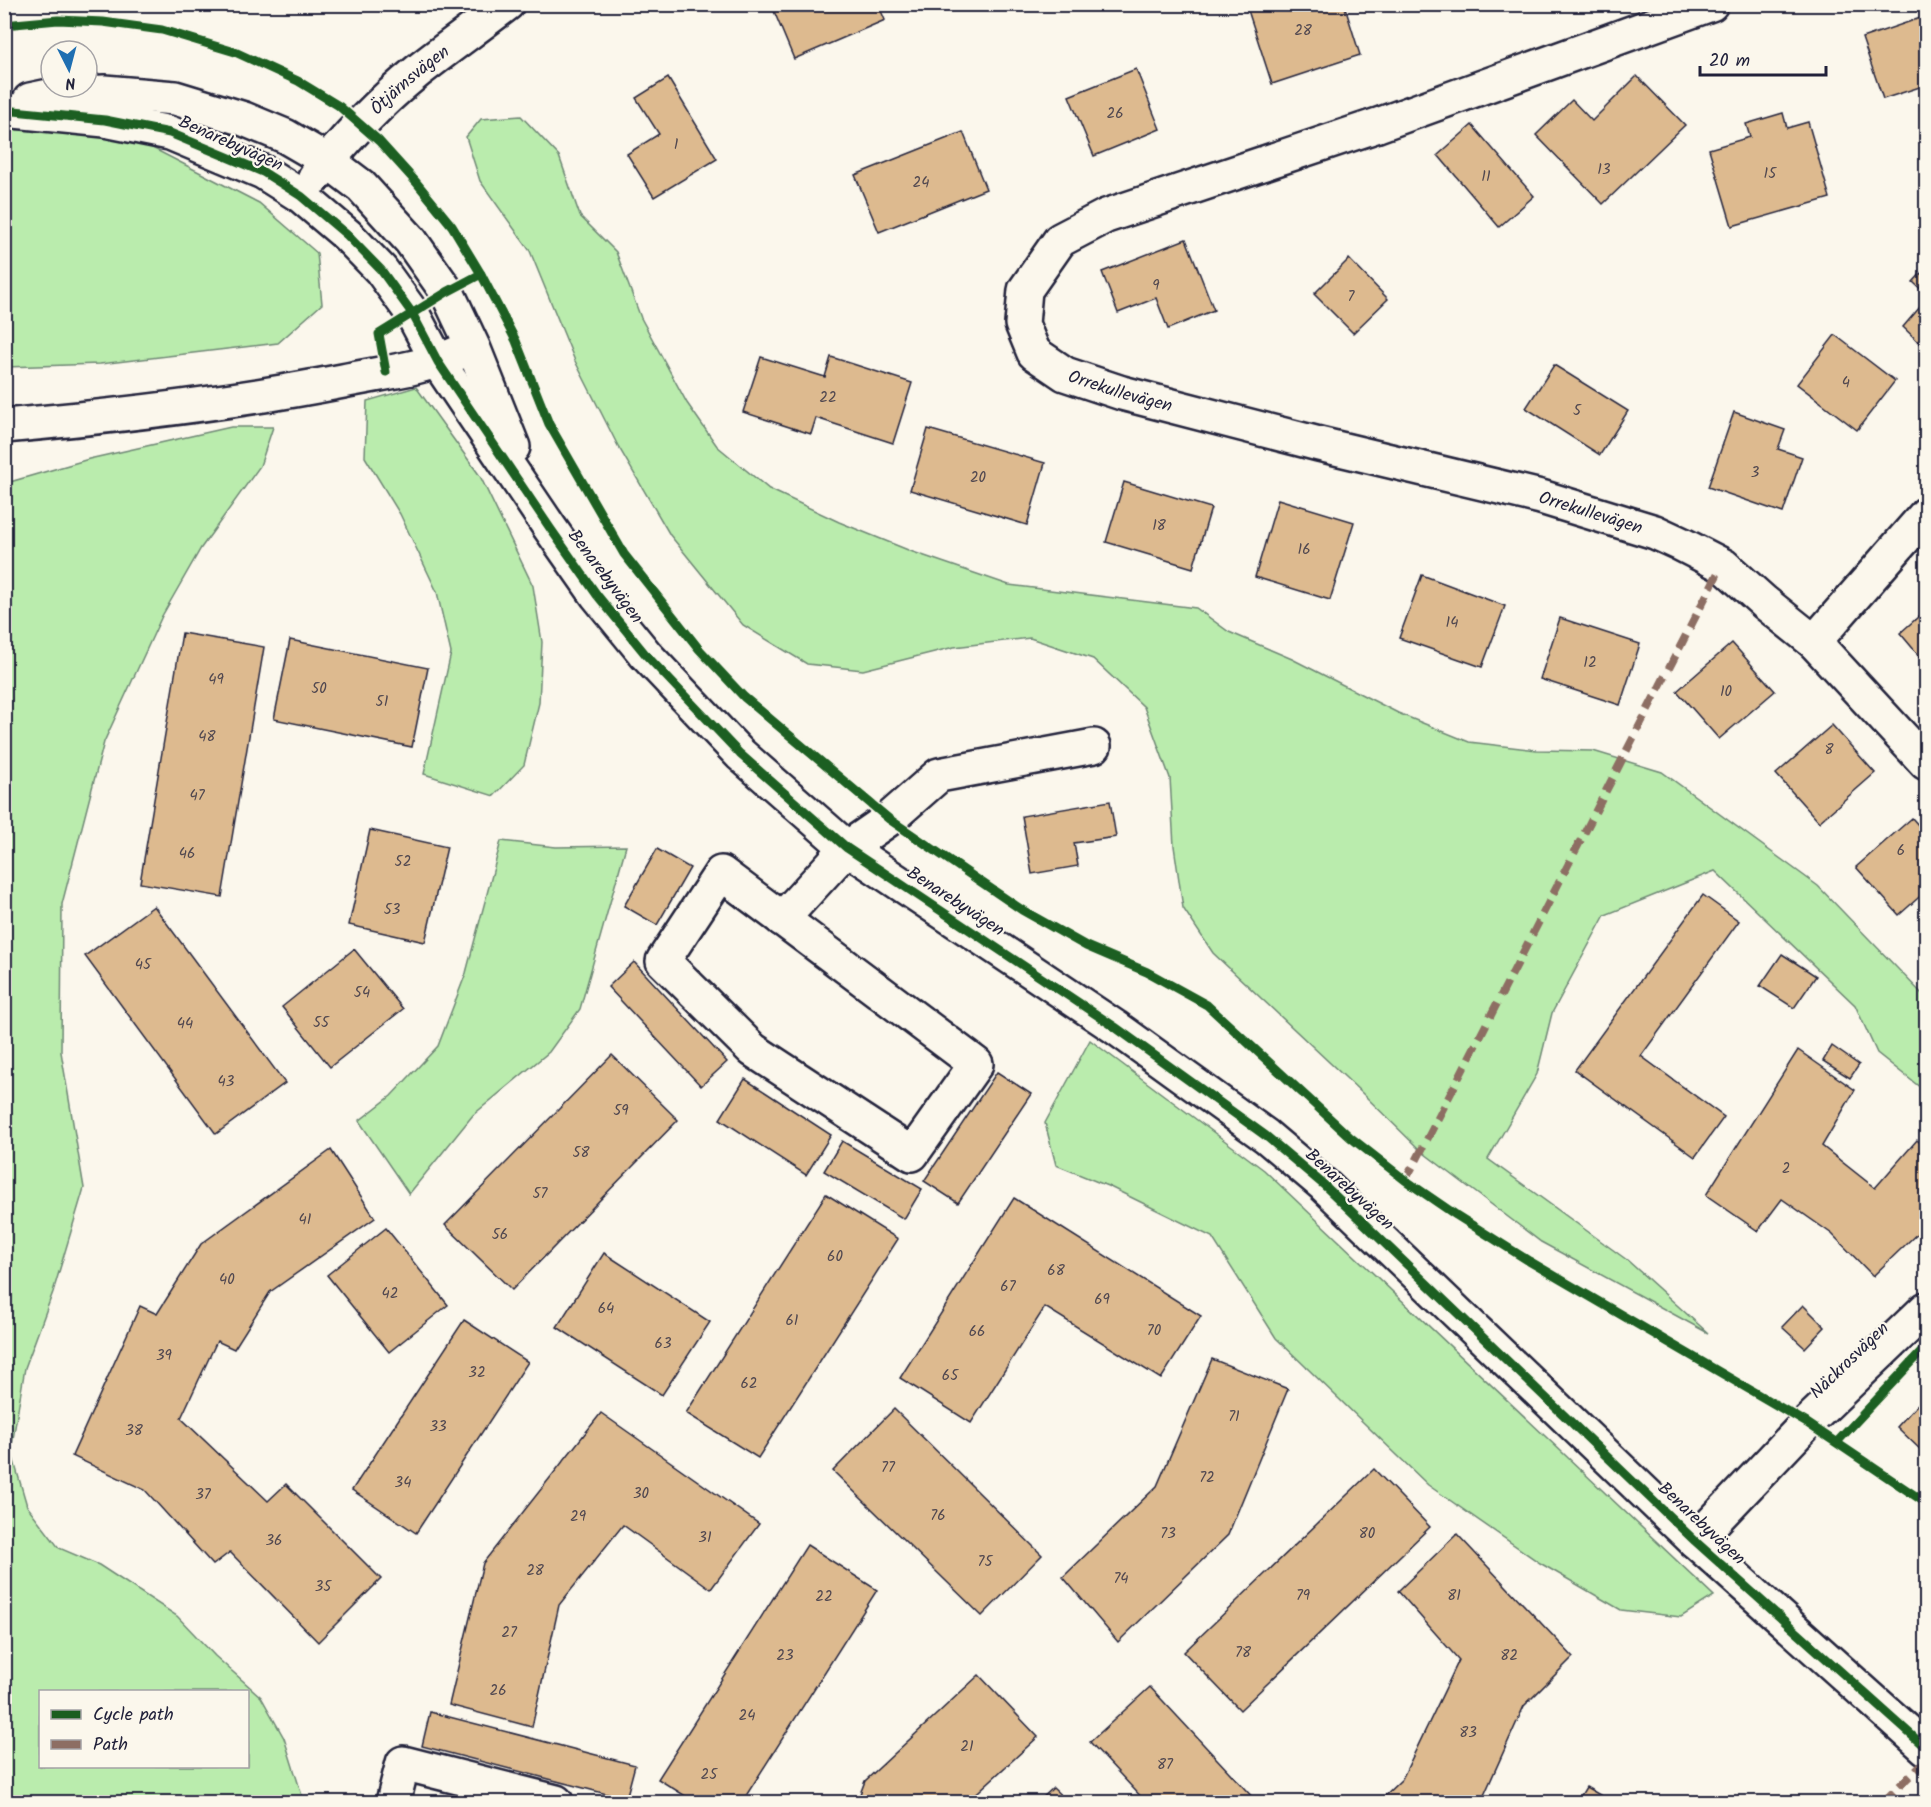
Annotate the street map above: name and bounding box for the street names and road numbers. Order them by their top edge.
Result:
street label: Ötjärnsvägen [364,39,456,123]
street label: Benarebyvägen [173,108,287,180]
street label: Orrekullevägen [1064,363,1175,421]
street label: Orrekullevägen [1535,484,1646,543]
street label: Benarebyvägen [560,523,650,630]
street label: Benarebyvägen [900,860,1010,945]
street label: Benarebyvägen [1298,1142,1400,1238]
street label: Näckrosvägen [1804,1315,1897,1407]
street label: Benarebyvägen [1650,1475,1752,1573]

